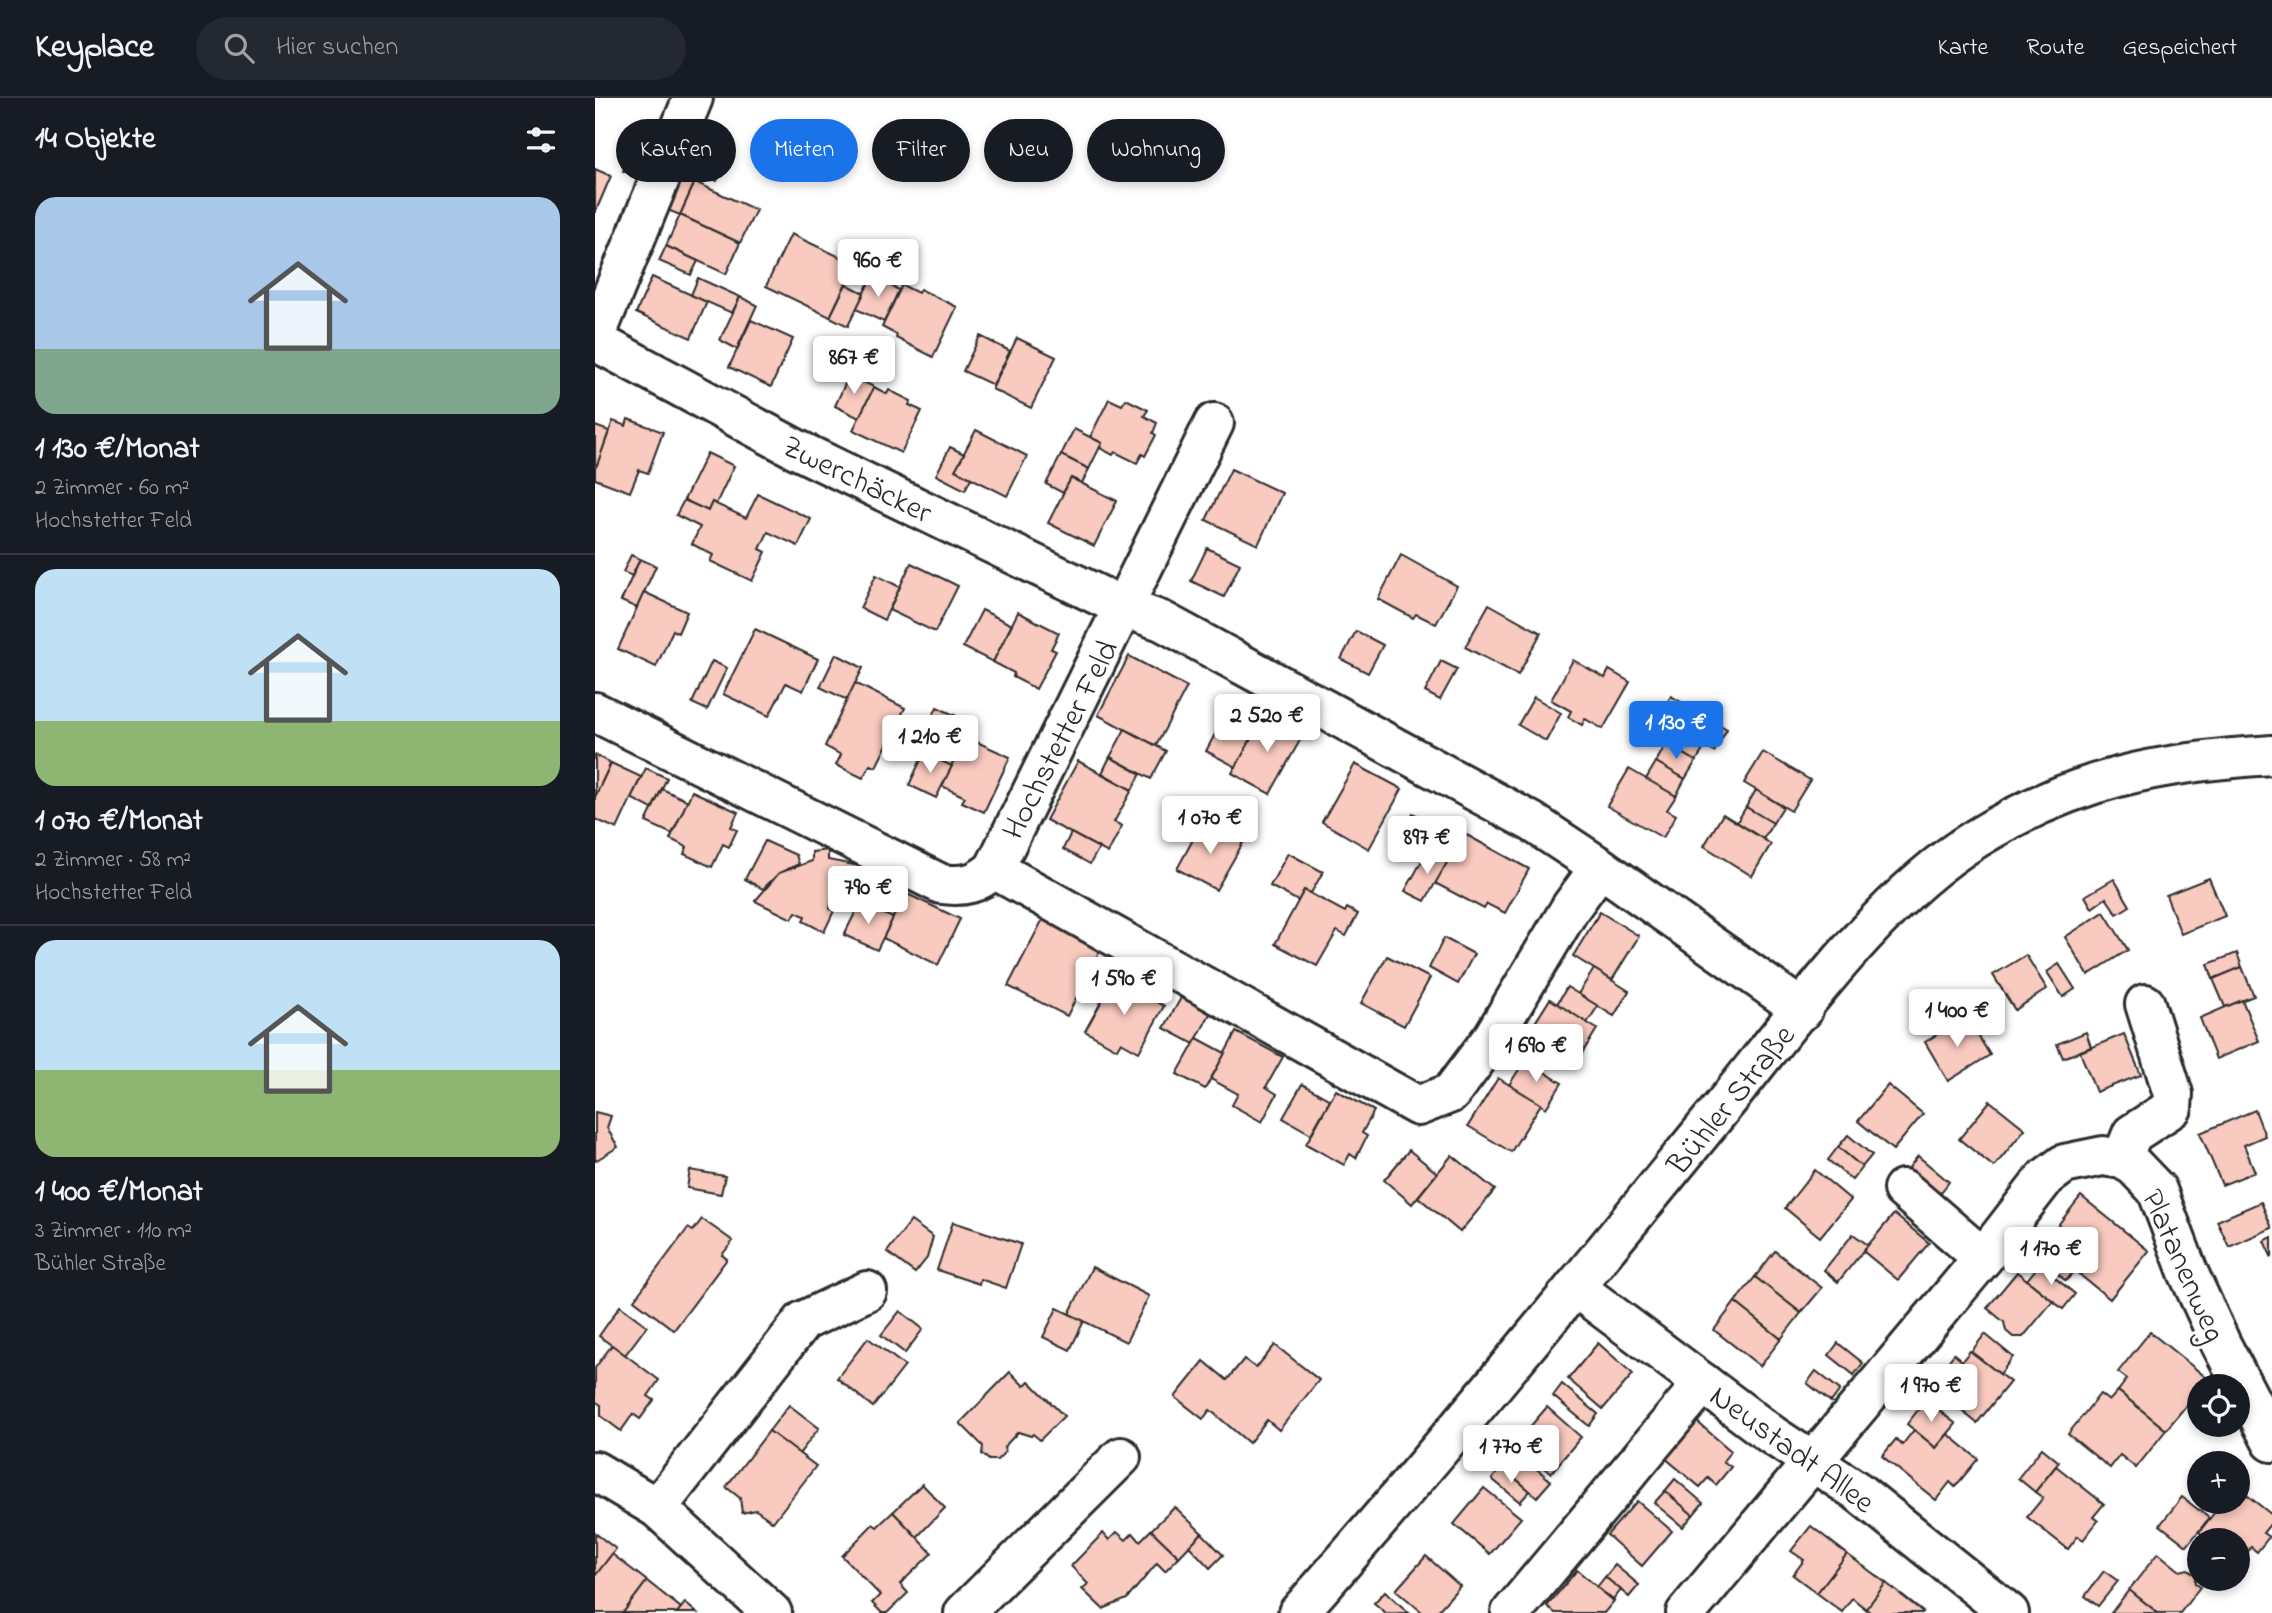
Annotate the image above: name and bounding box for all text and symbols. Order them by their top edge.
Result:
search box [196,17,686,80]
text: Keyplace [35,24,154,72]
icon: search [220,29,258,67]
text: Hier suchen [276,29,398,67]
text: Karte [1937,31,1988,66]
text: Route [2026,31,2085,66]
text: Gespeichert [2123,31,2237,66]
text: 14 Objekte [35,118,155,162]
chip: Kaufen [616,119,736,182]
chip: Mieten [750,119,858,182]
chip: Filter [872,119,970,182]
chip: Neu [984,119,1073,182]
chip: Wohnung [1087,119,1225,182]
icon: filters [522,121,560,159]
pin: 960 € [829,240,927,299]
icon: home [235,243,361,369]
text: 960 € [854,245,902,278]
pin: 867 € [805,336,903,396]
text: 867 € [829,342,879,375]
street label: Zwerchäcker [774,425,939,538]
text: 1 130 €/Monat [35,428,200,472]
text: 2 Zimmer · 60 m² [35,472,189,505]
text: Hochstetter Feld [35,505,192,538]
icon: home [235,615,361,741]
street label: Hochstetter Feld [992,633,1133,848]
pin: 2 520 € [1202,694,1332,754]
text: 2 520 € [1230,700,1304,733]
pin: 1 130 € [1611,702,1741,761]
text: 1 130 € [1645,707,1707,740]
pin: 1 210 € [865,716,995,775]
text: 1 210 € [898,721,962,754]
pin: 1 070 € [1145,796,1275,856]
text: 1 070 €/Monat [35,800,203,844]
text: 1 070 € [1178,802,1242,835]
pin: 897 € [1378,816,1476,876]
text: 897 € [1404,822,1450,855]
text: 2 Zimmer · 58 m² [35,844,191,877]
pin: 790 € [819,866,917,926]
text: 790 € [844,872,892,905]
text: Hochstetter Feld [35,877,192,910]
pin: 1 590 € [1059,958,1189,1017]
text: 1 590 € [1092,963,1156,996]
icon: home [235,986,361,1112]
pin: 1 400 € [1892,990,2022,1049]
text: 1 400 € [1925,995,1989,1028]
street label: Bühler Straße [1657,1015,1809,1188]
pin: 1 690 € [1471,1024,1601,1084]
text: 1 690 € [1505,1030,1567,1063]
text: 1 400 €/Monat [35,1171,203,1215]
street label: Platanenweg [2127,1182,2236,1350]
text: 3 Zimmer · 110 m² [35,1215,192,1248]
pin: 1 170 € [1986,1228,2116,1287]
text: 1 170 € [2020,1233,2082,1266]
text: Bühler Straße [35,1248,166,1281]
pin: 1 970 € [1866,1364,1996,1424]
text: 1 970 € [1900,1370,1962,1403]
map controls [2187,1374,2250,1591]
button: locate [2187,1374,2250,1437]
street label: Neustadt Allee [1699,1375,1884,1527]
pin: 1 770 € [1446,1426,1576,1485]
text: 1 770 € [1479,1431,1543,1464]
button: + [2187,1451,2250,1514]
button: − [2187,1528,2250,1591]

